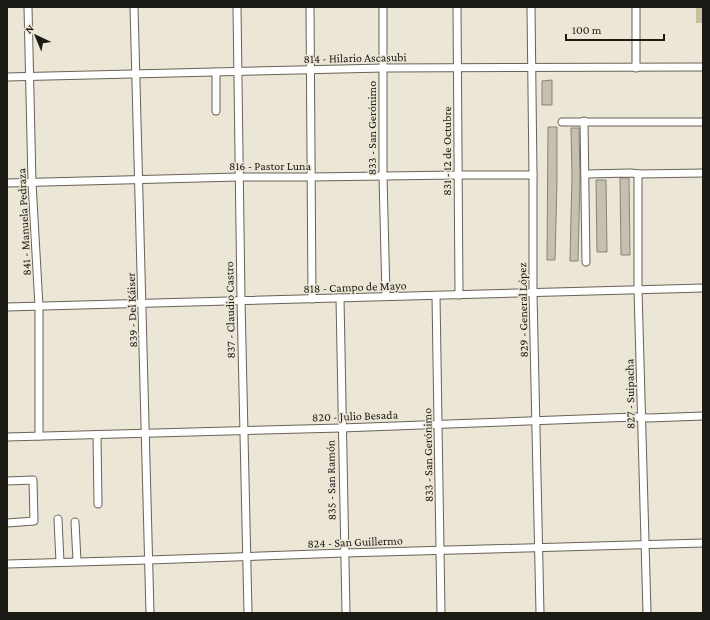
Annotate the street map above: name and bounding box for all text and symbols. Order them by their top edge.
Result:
north arrow [16,16,56,56]
scale bar [566,16,664,42]
text: N [22,22,36,36]
text: 100 m [572,23,602,37]
street label: 814 - Hilario Ascasubi [303,50,407,66]
street label: 833 - San Gerónimo [365,81,379,175]
street label: 831 - 12 de Octubre [440,106,454,196]
street label: 816 - Pastor Luna [229,159,312,173]
street label: 841 - Manuela Pedraza [14,167,34,276]
street label: 837 - Claudio Castro [222,261,238,359]
street label: 829 - General López [515,262,531,358]
street label: 839 - Del Káiser [124,271,140,348]
street label: 818 - Campo de Mayo [303,278,407,296]
street label: 827 - Suipacha [622,358,638,429]
street label: 820 - Julio Besada [312,407,399,425]
street label: 833 - San Gerónimo [420,408,436,502]
street label: 835 - San Ramón [323,439,339,520]
street label: 824 - San Guillermo [307,533,403,551]

